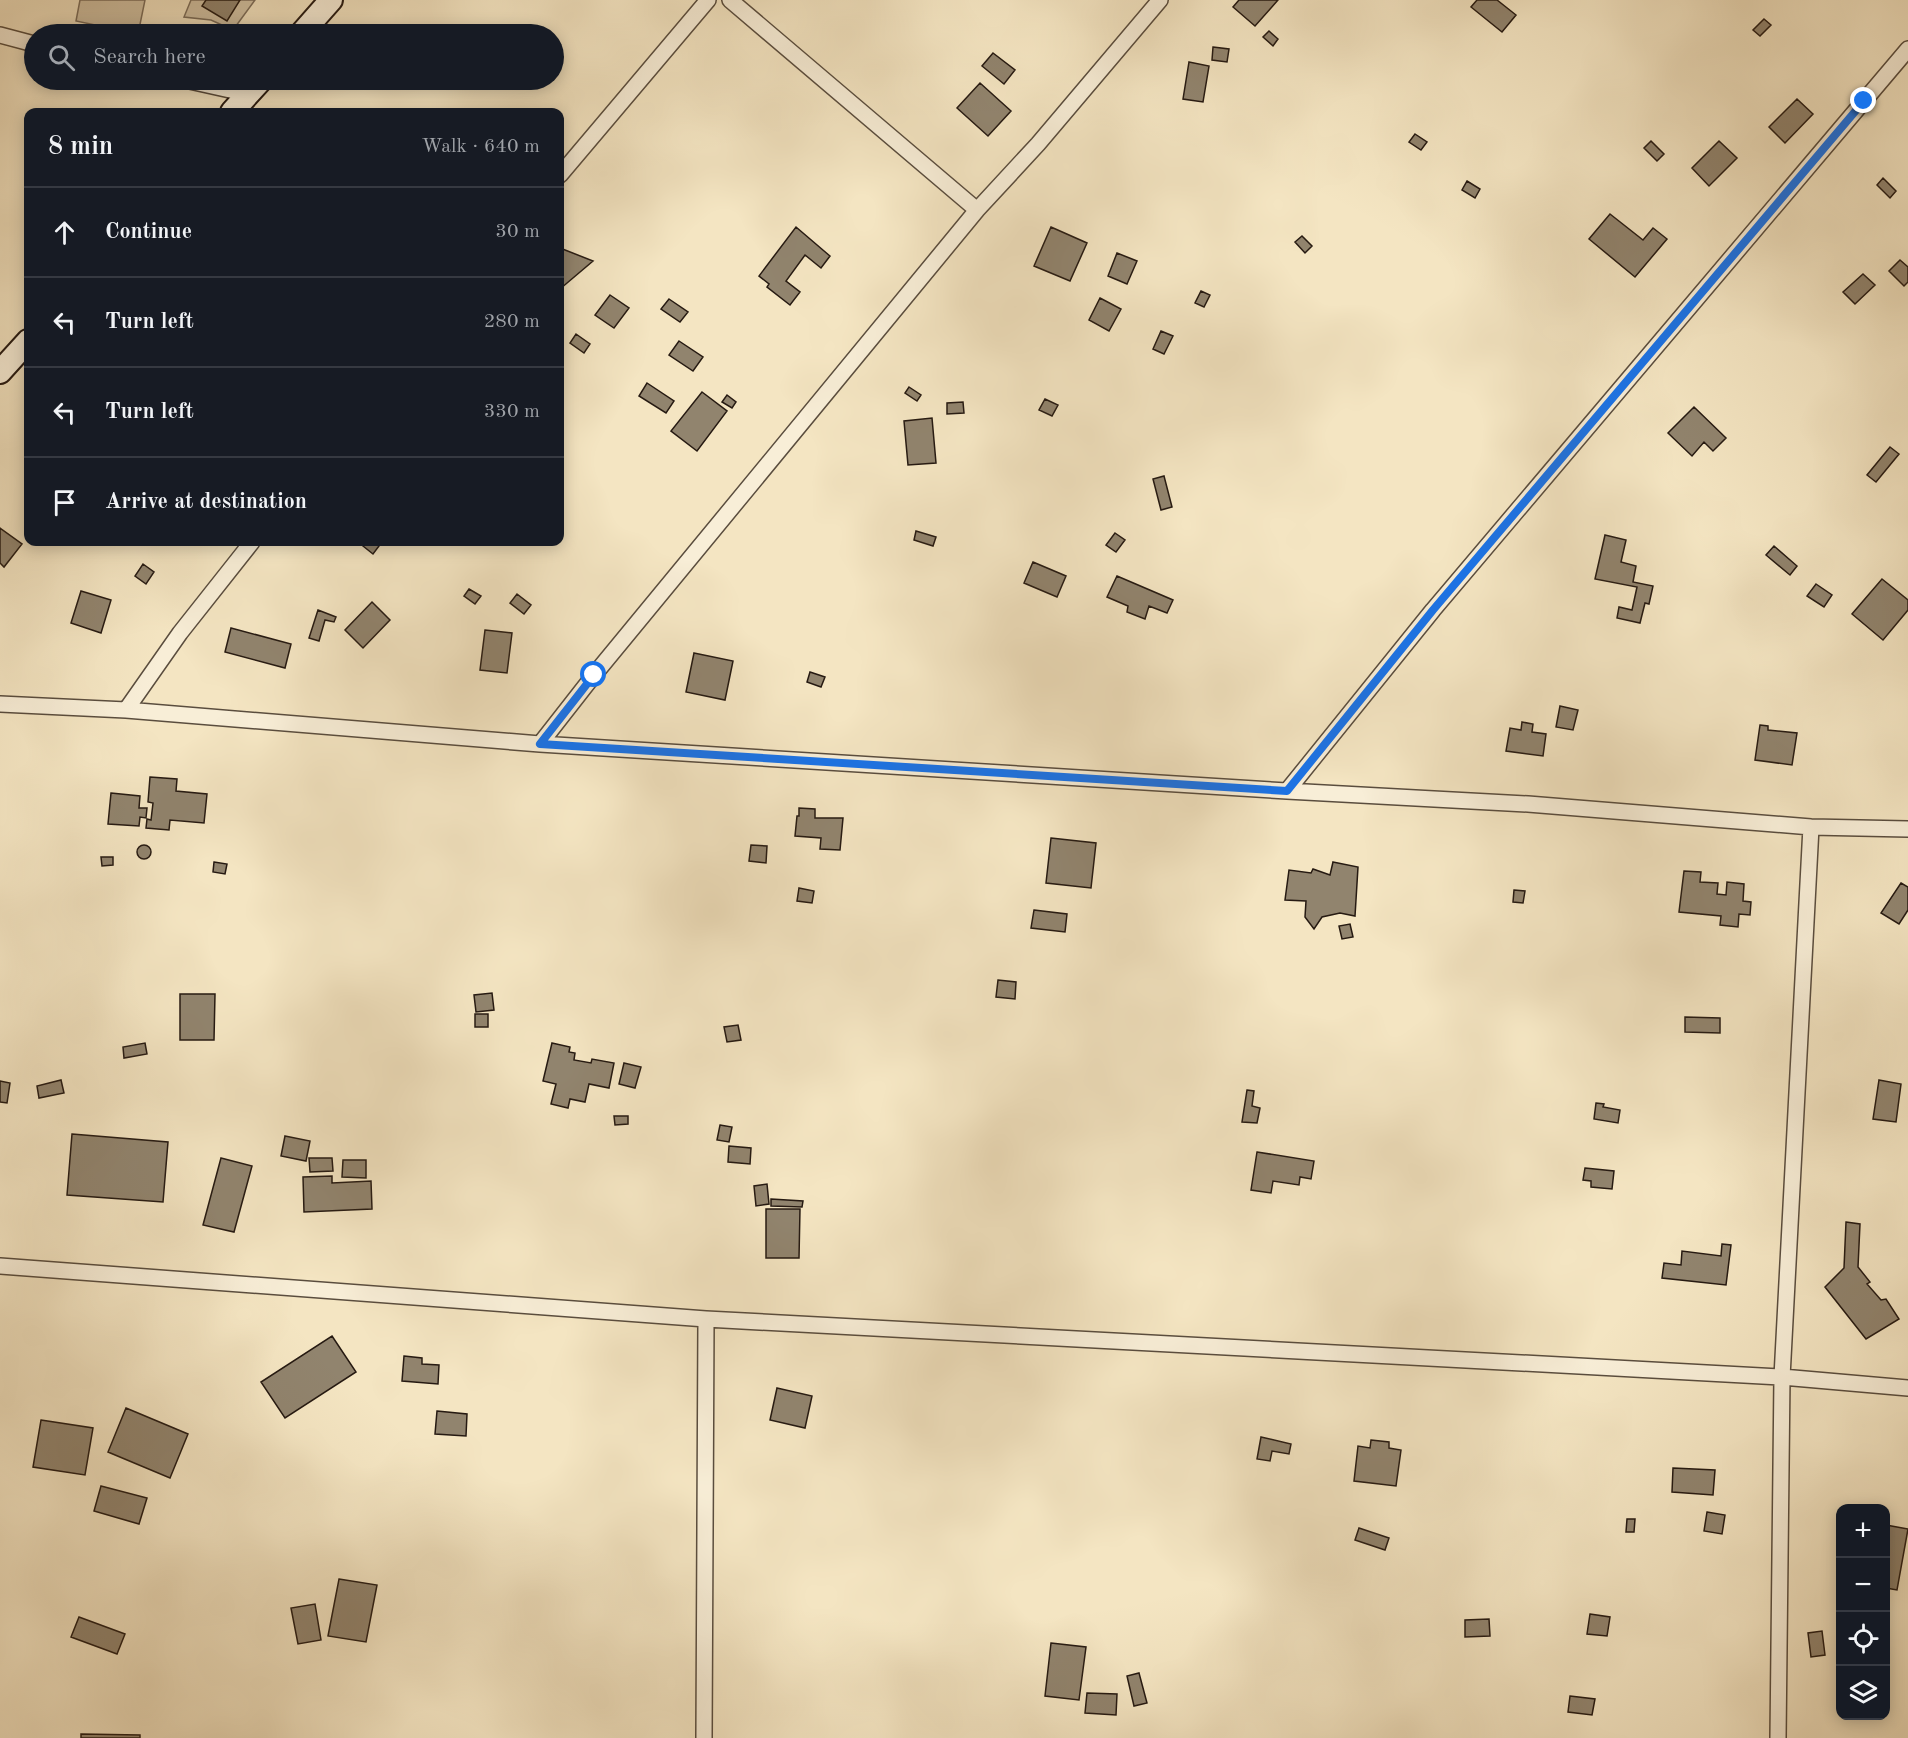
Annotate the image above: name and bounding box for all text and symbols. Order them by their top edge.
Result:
search box [24,24,564,90]
icon: search [45,41,78,74]
text: Search here [93,46,206,68]
route end [1850,87,1876,113]
text: 8 min [48,134,113,160]
text: Walk · 640 m [421,137,540,157]
icon: ahead [48,216,81,249]
text: Continue [105,221,192,243]
text: 30 m [495,222,540,242]
icon: left [48,306,81,339]
text: Turn left [105,311,194,333]
text: 280 m [484,312,540,332]
icon: left [48,396,81,429]
text: Turn left [105,401,194,423]
text: 330 m [484,402,540,422]
icon: arrive [48,486,81,519]
text: Arrive at destination [105,491,307,513]
route start [580,661,606,687]
map controls [1836,1504,1890,1720]
button: + [1836,1504,1890,1558]
button: − [1836,1558,1890,1612]
button: locate [1836,1612,1890,1666]
button: layers [1836,1666,1890,1720]

